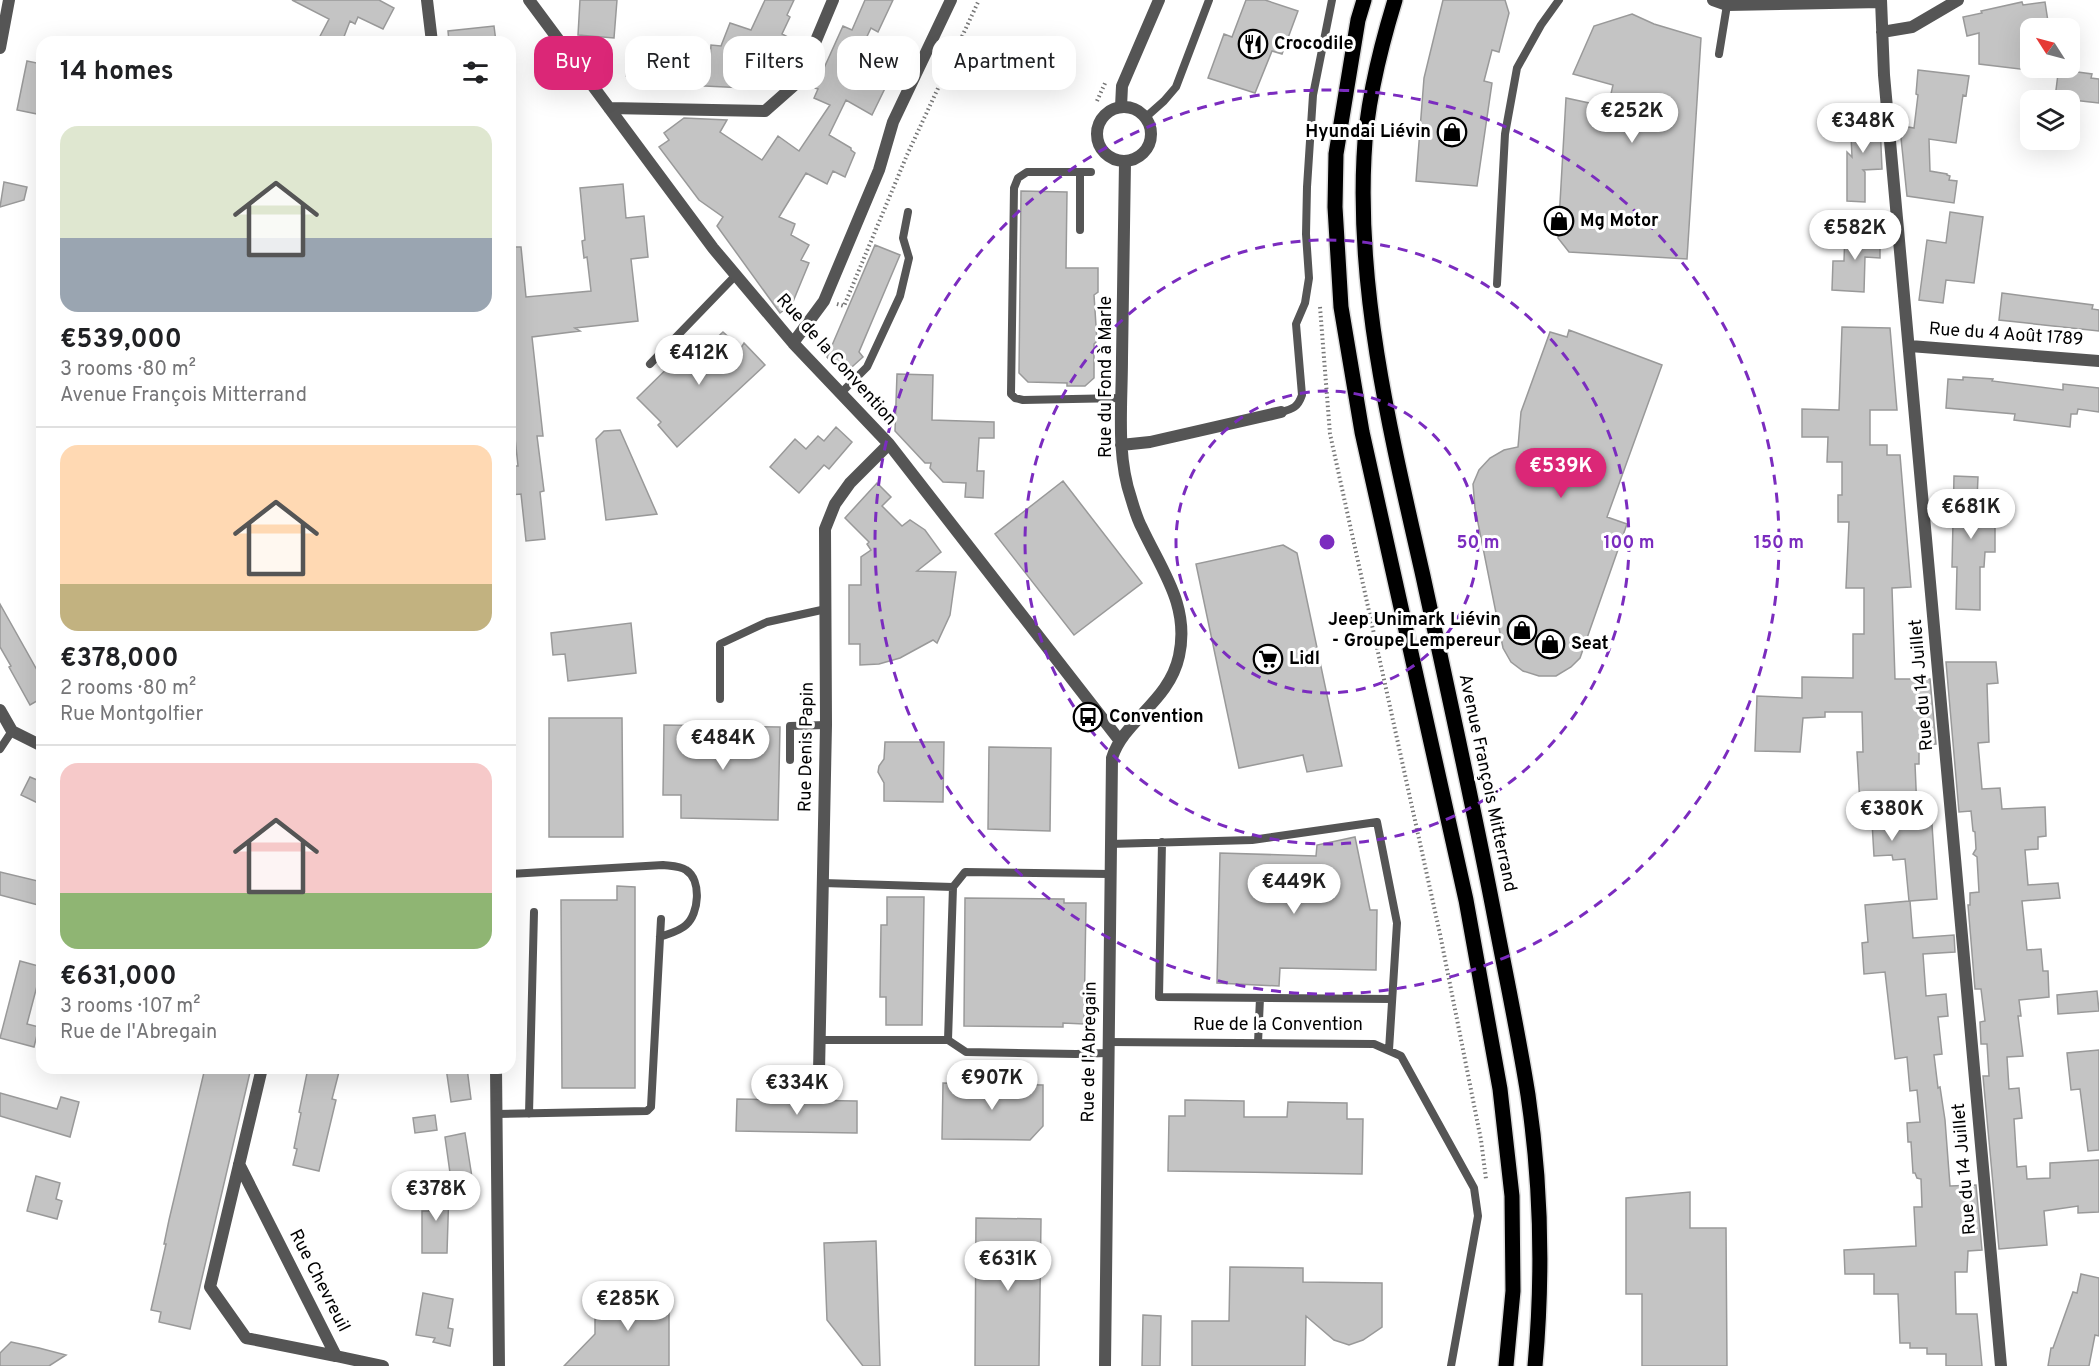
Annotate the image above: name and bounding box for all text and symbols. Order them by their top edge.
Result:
north arrow [2020,18,2080,78]
map controls [2020,18,2080,150]
restaurant icon: Crocodile [1237,28,1269,60]
place label: Crocodile [1274,33,1354,56]
chip: Buy [534,36,613,90]
chip: Rent [625,36,711,90]
chip: Filters [723,36,825,90]
chip: New [837,36,920,90]
chip: Apartment [932,36,1076,90]
text: 14 homes [60,56,174,89]
icon: filters [459,56,492,89]
button: layers [2020,90,2080,150]
pin: €252K [1590,93,1674,144]
text: €252K [1600,99,1664,125]
pin: €348K [1821,103,1905,154]
text: €348K [1831,109,1895,135]
shop icon: Hyundai Liévin [1436,116,1468,148]
place label: Hyundai Liévin [1305,121,1431,144]
icon: home [222,165,330,273]
shop icon: Mg Motor [1543,205,1575,237]
place label: Mg Motor [1580,210,1659,233]
pin: €582K [1813,210,1897,261]
text: €582K [1823,216,1887,242]
street label: Rue de la Convention [771,289,901,431]
street label: Rue du Fond à Marle [1095,296,1118,458]
street label: Rue du 4 Août 1789 [1928,318,2084,352]
text: €539,000 [60,324,182,357]
pin: €412K [657,335,741,386]
text: €412K [669,341,729,367]
text: 3 rooms · 80 m² [60,357,196,383]
text: Avenue François Mitterrand [60,383,307,409]
pin: €539K [1519,448,1603,499]
text: €539K [1529,454,1593,480]
icon: home [222,484,330,592]
pin: €681K [1929,489,2013,540]
text: €681K [1941,495,2001,521]
centre of rings [1317,532,1337,552]
text: 50 m [1456,532,1500,555]
text: 100 m [1603,532,1655,555]
text: 150 m [1754,532,1804,555]
place label: Jeep Unimark Liévin - Groupe Lempereur [1328,609,1501,653]
shop icon: Jeep Unimark Liévin - Groupe Lempereur [1506,614,1538,646]
street label: Rue du 14 Juillet [1905,618,1939,752]
shop icon: Seat [1534,628,1566,660]
place label: Seat [1571,633,1608,656]
text: €378,000 [60,643,179,676]
supermarket icon: Lidl [1252,643,1284,675]
place label: Lidl [1289,648,1320,671]
street label: Avenue François Mitterrand [1453,672,1521,894]
text: 2 rooms · 80 m² [60,676,196,702]
street label: Rue Denis Papin [794,682,820,812]
bus stop icon: Convention [1072,701,1104,733]
text: Rue Montgolfier [60,702,203,728]
place label: Convention [1109,706,1204,729]
pin: €484K [681,720,765,771]
text: €484K [690,726,756,752]
pin: €380K [1850,791,1934,842]
text: €380K [1860,797,1924,823]
icon: home [222,802,330,910]
pin: €449K [1252,864,1336,915]
text: €449K [1262,870,1326,896]
text: €631,000 [60,961,177,994]
street label: Rue de l'Abregain [1077,981,1103,1123]
text: 3 rooms · 107 m² [60,994,201,1020]
street label: Rue de la Convention [1193,1014,1363,1037]
text: Rue de l'Abregain [60,1020,217,1046]
pin: €907K [950,1060,1034,1111]
pin: €334K [755,1065,839,1116]
text: €907K [961,1066,1023,1092]
text: €334K [765,1071,829,1097]
street label: Rue du 14 Juillet [1948,1102,1982,1236]
pin: €378K [394,1171,478,1222]
text: €378K [405,1177,467,1203]
street label: Rue Chevreuil [283,1226,355,1336]
pin: €631K [966,1241,1050,1292]
text: €631K [978,1247,1038,1273]
pin: €285K [586,1281,670,1332]
text: €285K [596,1287,660,1313]

